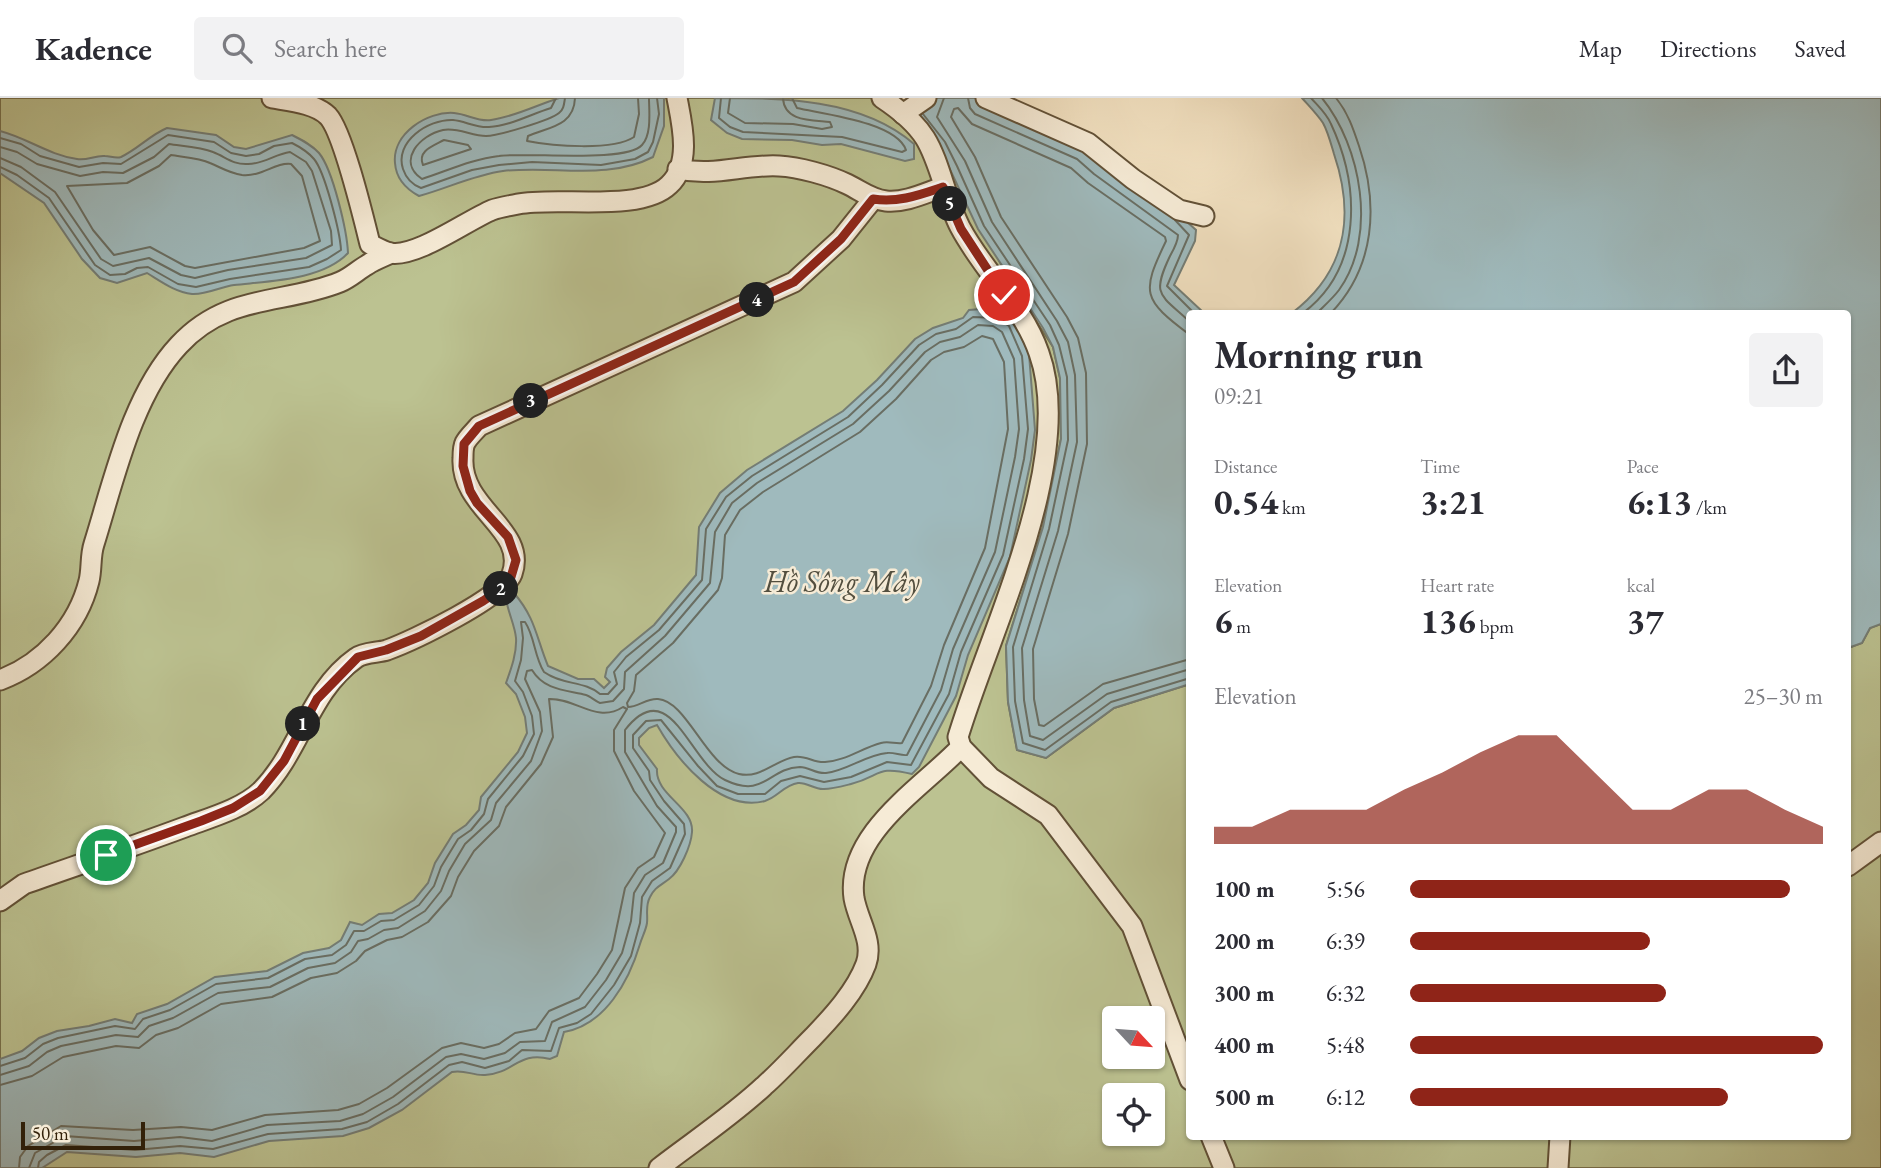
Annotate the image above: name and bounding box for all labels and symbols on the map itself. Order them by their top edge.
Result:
pin: 5 [932,186,968,222]
pin [974,265,1034,325]
pin: 4 [740,282,774,318]
pin: 3 [514,384,548,418]
water label: Hồ Sông Mây [763,562,920,601]
pin: 2 [484,572,518,606]
pin: 1 [286,706,320,742]
pin [76,825,136,885]
north arrow [1102,1006,1166,1069]
scale bar [21,1119,145,1151]

